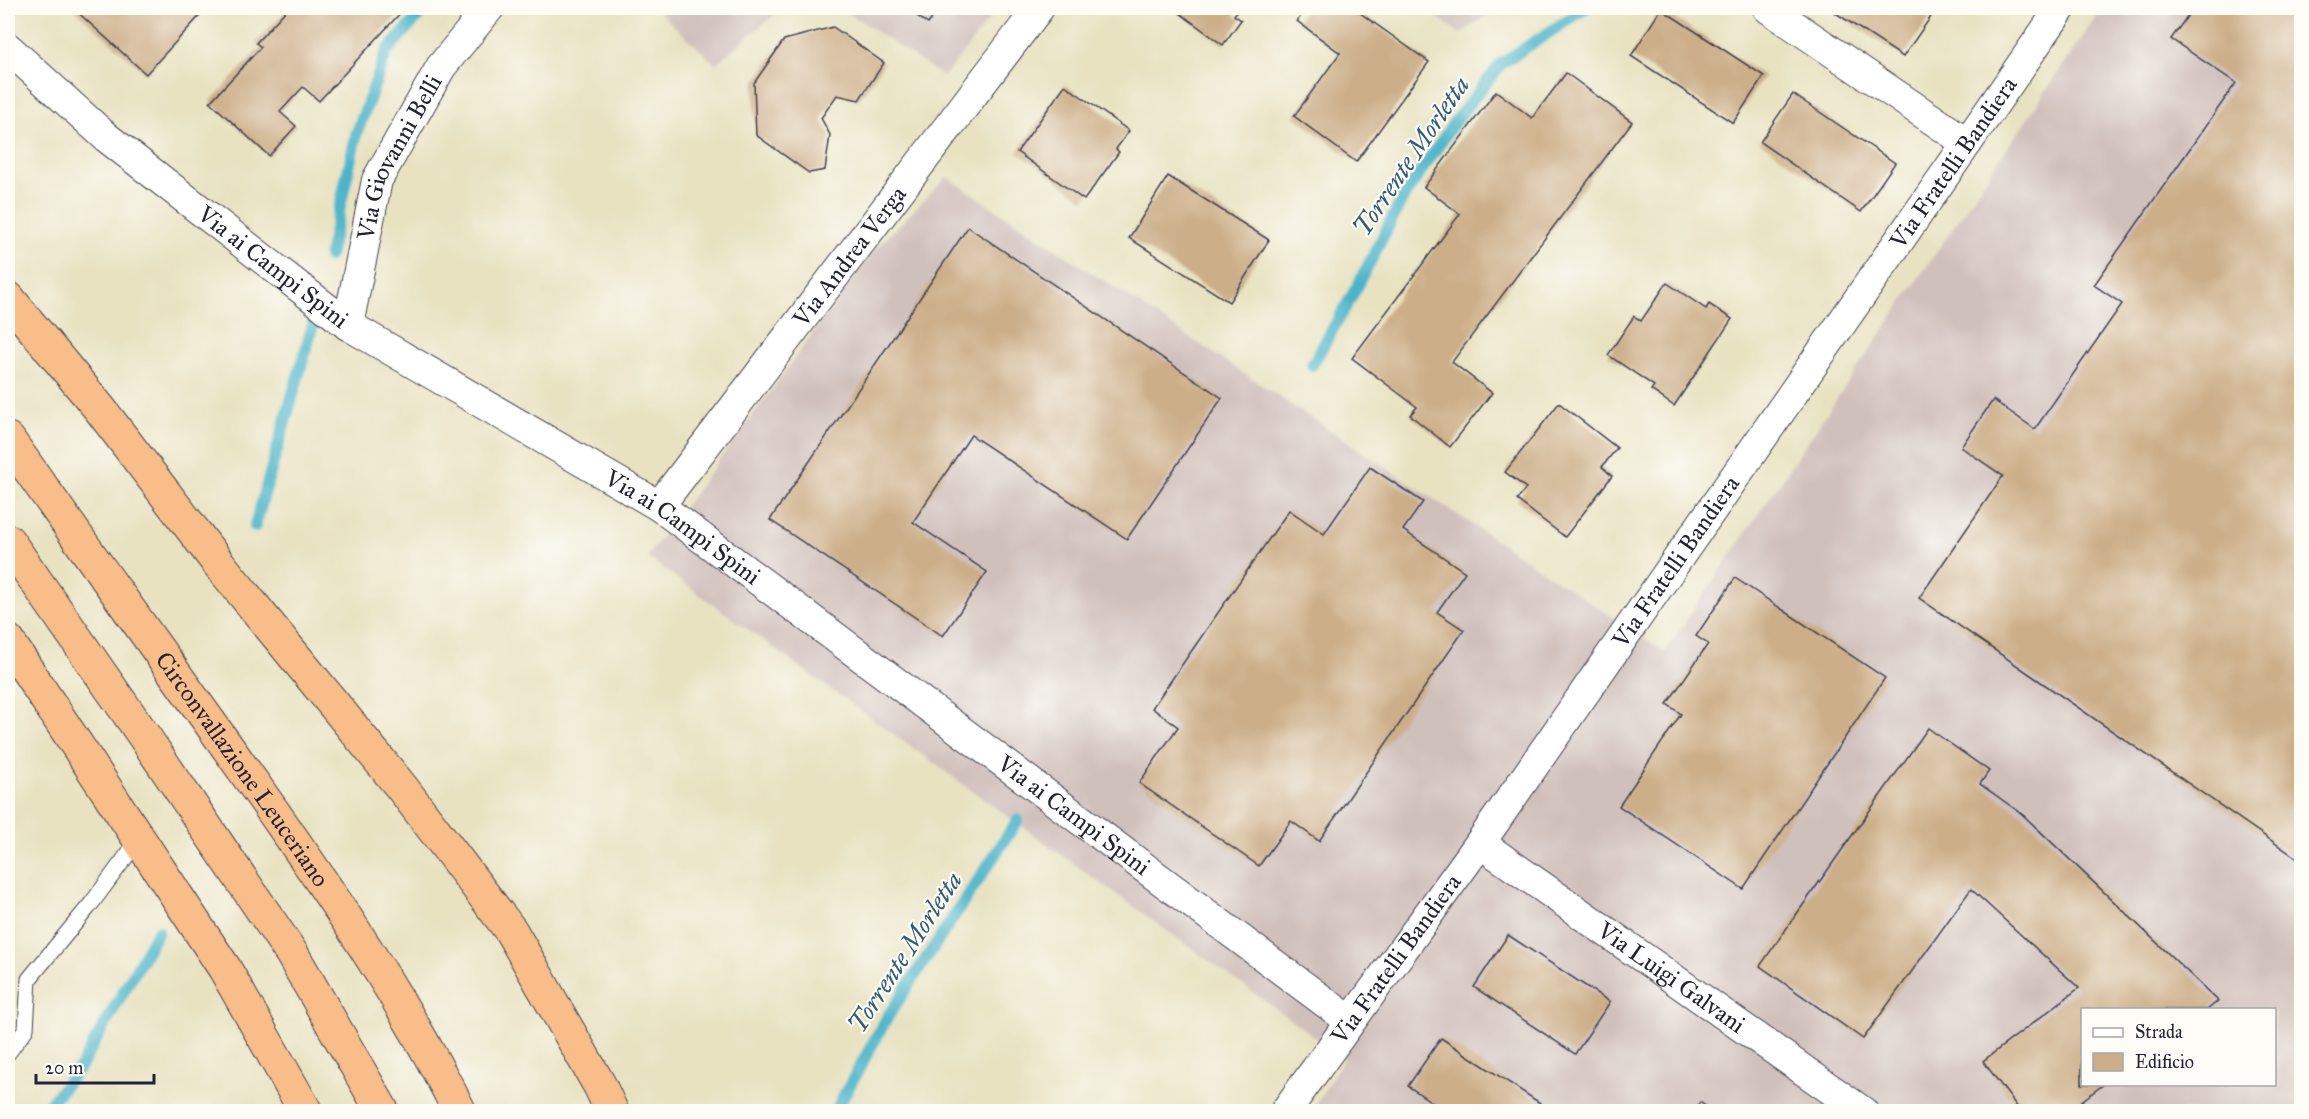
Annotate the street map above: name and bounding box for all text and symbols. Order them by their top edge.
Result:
street label: Via Giovanni Belli [350,69,449,243]
water label: Torrente Morletta [1346,70,1476,242]
street label: Via Fratelli Bandiera [1883,70,2024,255]
street label: Via Andrea Verga [786,179,913,334]
street label: Via ai Campi Spini [191,198,355,335]
street label: Via ai Campi Spini [599,462,767,592]
street label: Via Fratelli Bandiera [1605,469,1746,654]
street label: Circonvallazione Leuceriano [149,646,336,893]
street label: Via ai Campi Spini [991,748,1157,882]
water label: Torrente Morletta [841,865,969,1039]
street label: Via Fratelli Bandiera [1324,867,1468,1051]
street label: Via Luigi Galvani [1591,915,1752,1040]
legend [2081,1008,2276,1086]
text: Strada [2135,1021,2183,1043]
scale bar [36,1047,154,1085]
text: Edificio [2135,1051,2194,1073]
text: 20 m [45,1057,83,1079]

